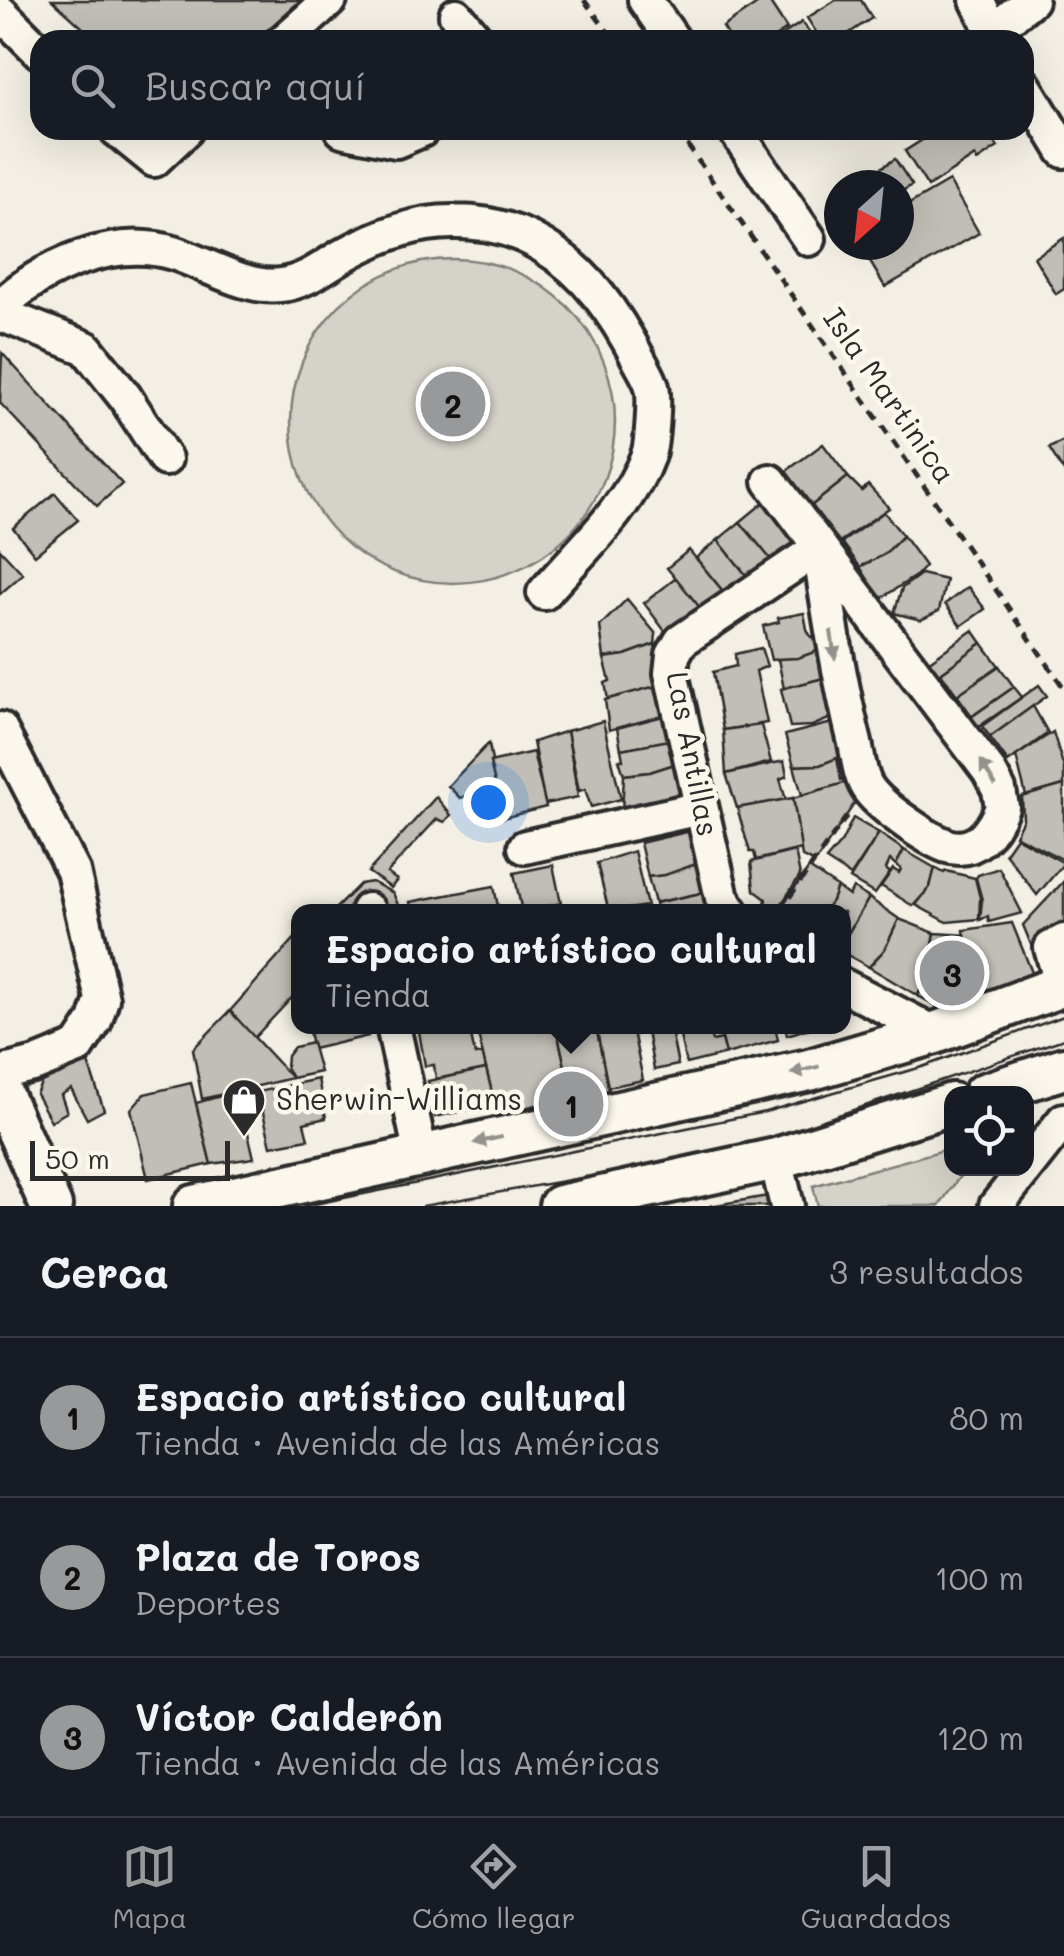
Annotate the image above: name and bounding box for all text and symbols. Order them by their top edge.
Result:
search box [30,30,1034,140]
icon: search [65,58,120,113]
text: Buscar aquí [145,60,366,110]
north arrow [824,170,914,260]
street label: Isla Martinica [815,299,966,491]
pin: 2 [420,366,486,442]
one-way arrow [826,629,842,661]
street label: Las Antillas [658,668,730,839]
one-way arrow [980,759,998,787]
your location [463,777,514,828]
popup [291,904,851,1034]
text: Espacio artístico cultural [325,923,817,973]
pin: 3 [920,936,984,1010]
text: Tienda [325,973,431,1015]
one-way arrow [789,1063,820,1078]
pin: 1 [538,1066,604,1142]
shop icon: Sherwin-Williams [221,1077,267,1138]
place label: Sherwin-Williams [276,1078,522,1118]
map controls [944,1086,1034,1176]
button: locate [944,1086,1034,1176]
one-way arrow [472,1133,503,1149]
scale bar [30,1136,230,1180]
text: 50 m [45,1140,110,1176]
text: Cerca [40,1244,169,1299]
text: 3 resultados [829,1250,1024,1292]
text: Espacio artístico cultural [135,1371,627,1421]
text: 1 [65,1396,80,1438]
text: 80 m [949,1396,1024,1438]
text: Tienda · Avenida de las Américas [135,1421,660,1463]
text: Plaza de Toros [135,1531,421,1581]
text: 2 [64,1556,81,1598]
text: 100 m [934,1556,1024,1598]
text: Deportes [135,1581,281,1623]
text: Víctor Calderón [135,1691,443,1741]
text: 3 [63,1716,82,1758]
text: 120 m [936,1716,1024,1758]
text: Tienda · Avenida de las Américas [135,1741,660,1783]
tab: Mapa [113,1839,187,1935]
tab: Cómo llegar [412,1839,576,1935]
tab: Guardados [801,1839,951,1935]

